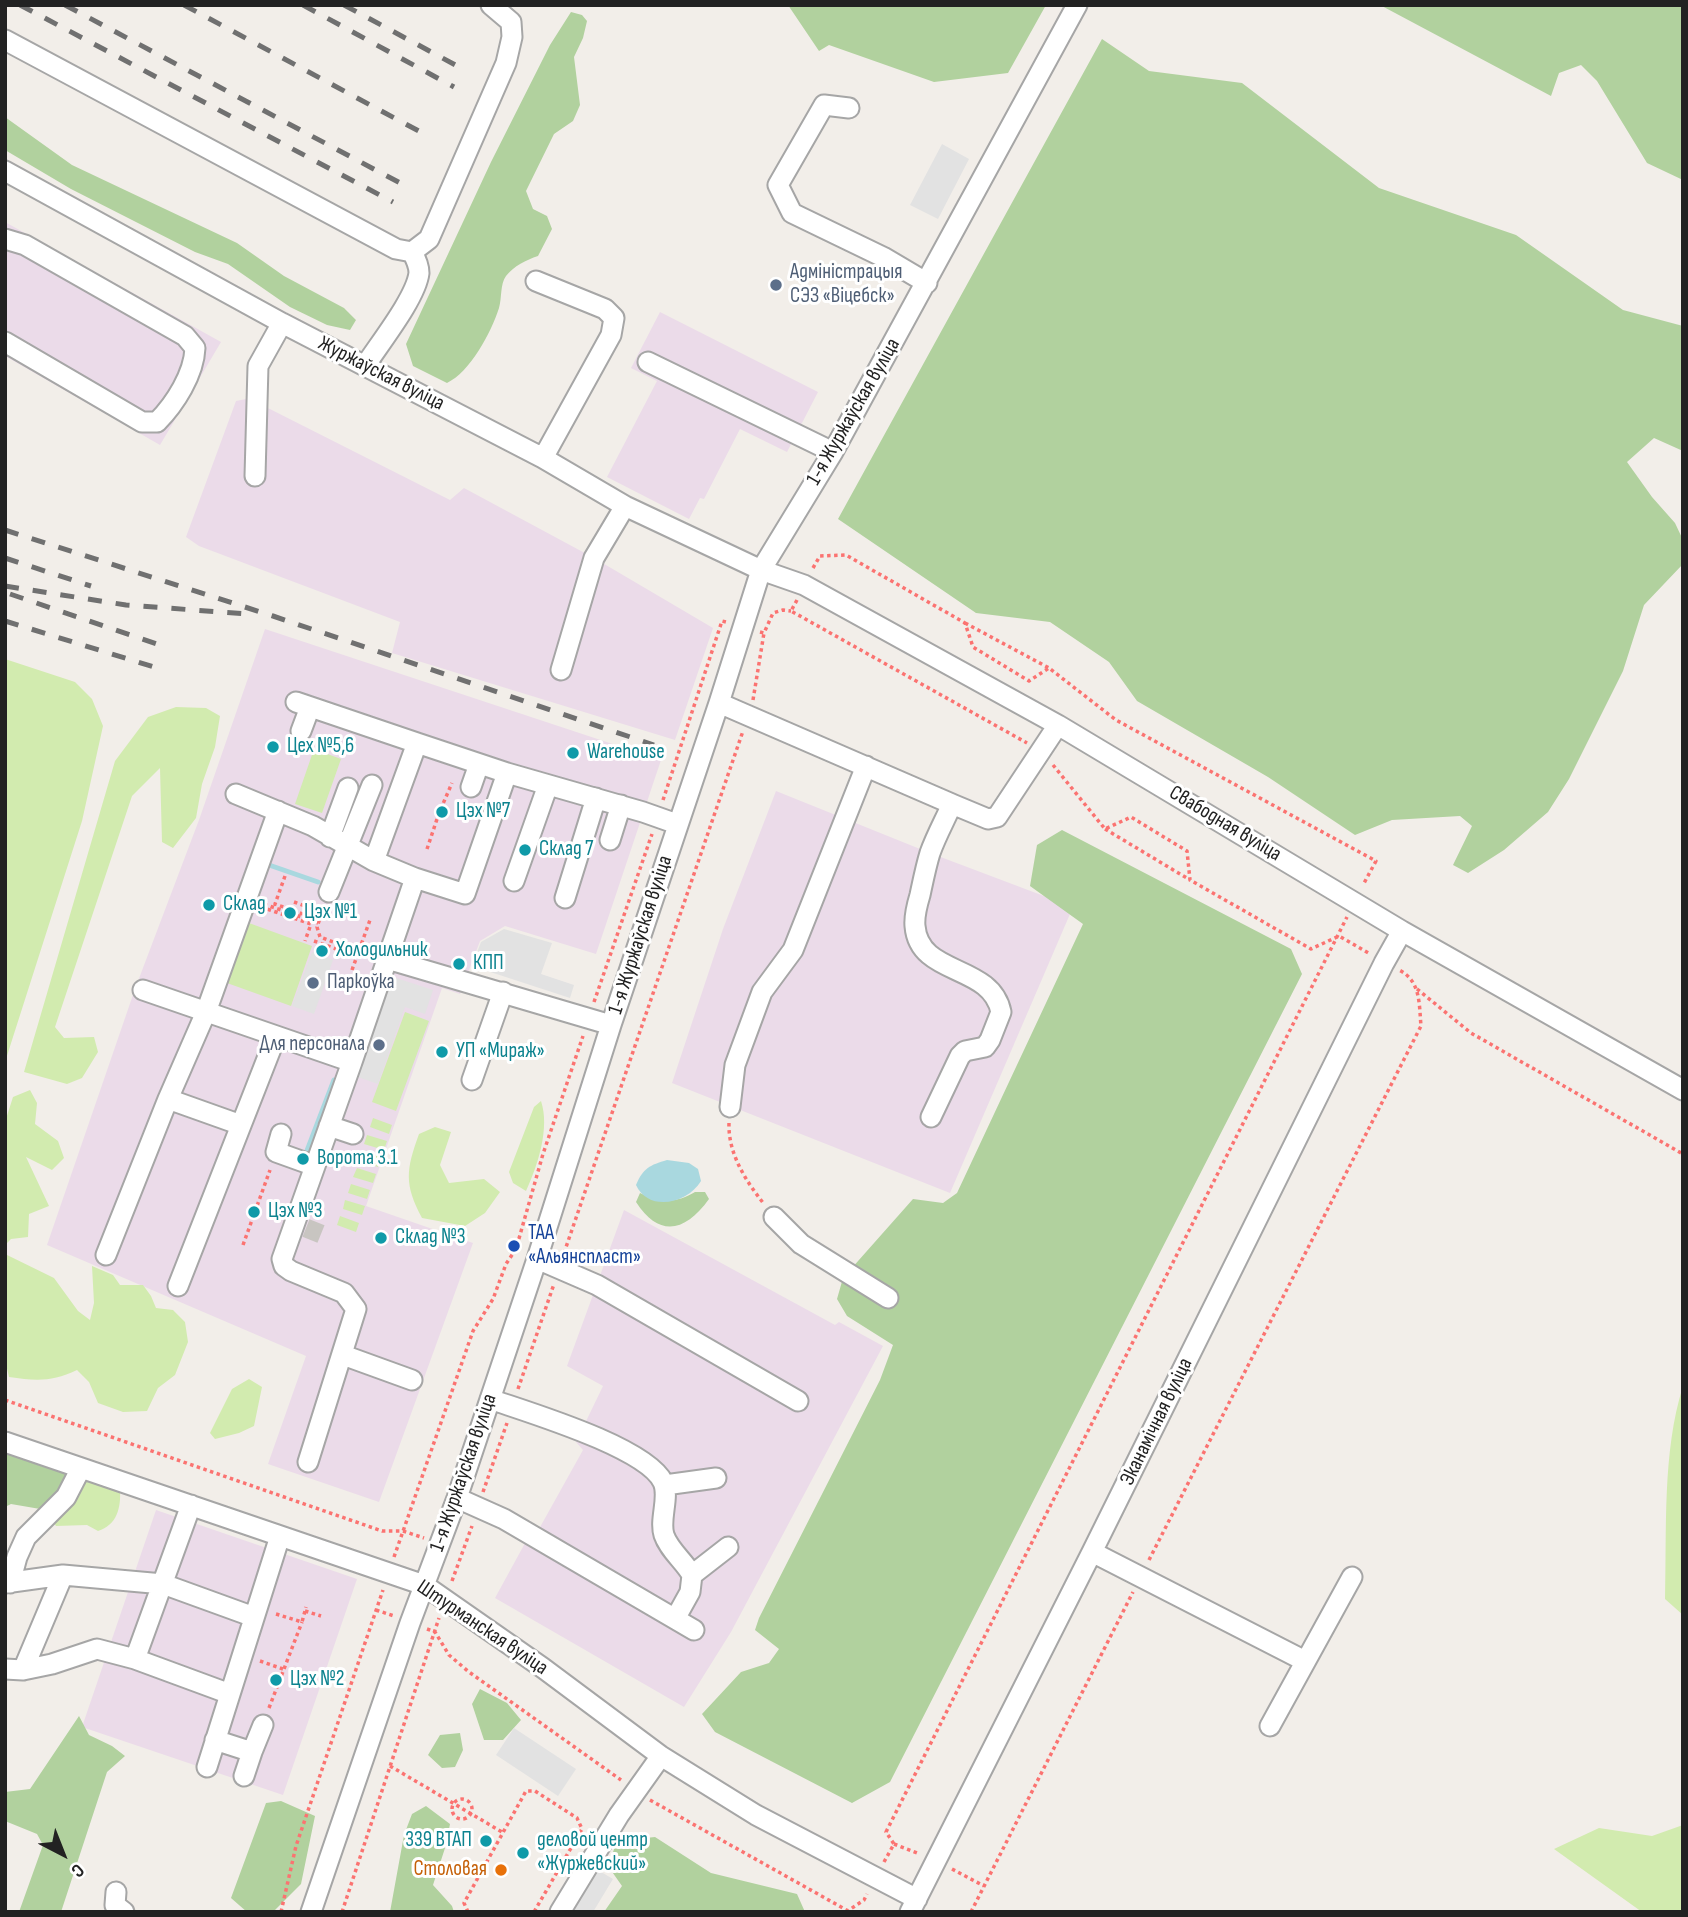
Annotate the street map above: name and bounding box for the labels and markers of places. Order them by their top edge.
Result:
place label: Адміністрацыя СЭЗ «Віцебск» [790,260,902,310]
marker: Адміністрацыя СЭЗ «Віцебск» [768,277,784,293]
place label: Цех №5,6 [287,734,354,760]
marker: Цех №5,6 [265,739,281,755]
place label: Warehouse [587,740,665,766]
marker: Warehouse [565,745,581,761]
place label: Цэх №7 [456,799,510,825]
marker: Цэх №7 [434,804,450,820]
place label: Склад 7 [539,837,593,863]
marker: Склад 7 [517,842,533,858]
place label: Склад [223,892,266,918]
marker: Склад [201,897,217,913]
place label: Цэх №1 [304,900,357,926]
marker: Цэх №1 [282,905,298,921]
place label: Холодильник [336,938,428,964]
marker: Холодильник [314,943,330,959]
place label: КПП [473,951,504,977]
marker: КПП [451,956,467,972]
place label: Паркоўка [327,970,395,996]
marker: Паркоўка [305,975,321,991]
place label: Для персонала [260,1032,365,1058]
marker: Для персонала [371,1037,387,1053]
place label: УП «Мираж» [456,1039,545,1065]
marker: УП «Мираж» [434,1044,450,1060]
place label: Ворота 3.1 [317,1146,398,1172]
marker: Ворота 3.1 [295,1151,311,1167]
place label: Цэх №3 [268,1199,322,1225]
marker: Цэх №3 [246,1204,262,1220]
place label: ТАА «Альянспласт» [528,1221,641,1271]
place label: Склад №3 [395,1225,466,1251]
marker: Склад №3 [373,1230,389,1246]
marker: ТАА «Альянспласт» [506,1238,522,1254]
place label: Цэх №2 [290,1667,344,1693]
marker: Цэх №2 [268,1672,284,1688]
place label: 339 ВТАП [405,1828,472,1854]
place label: деловой центр «Журжевский» [537,1828,648,1878]
marker: 339 ВТАП [478,1833,494,1849]
marker: деловой центр «Журжевский» [515,1845,531,1861]
place label: Столовая [414,1857,487,1883]
marker: Столовая [493,1862,509,1878]

